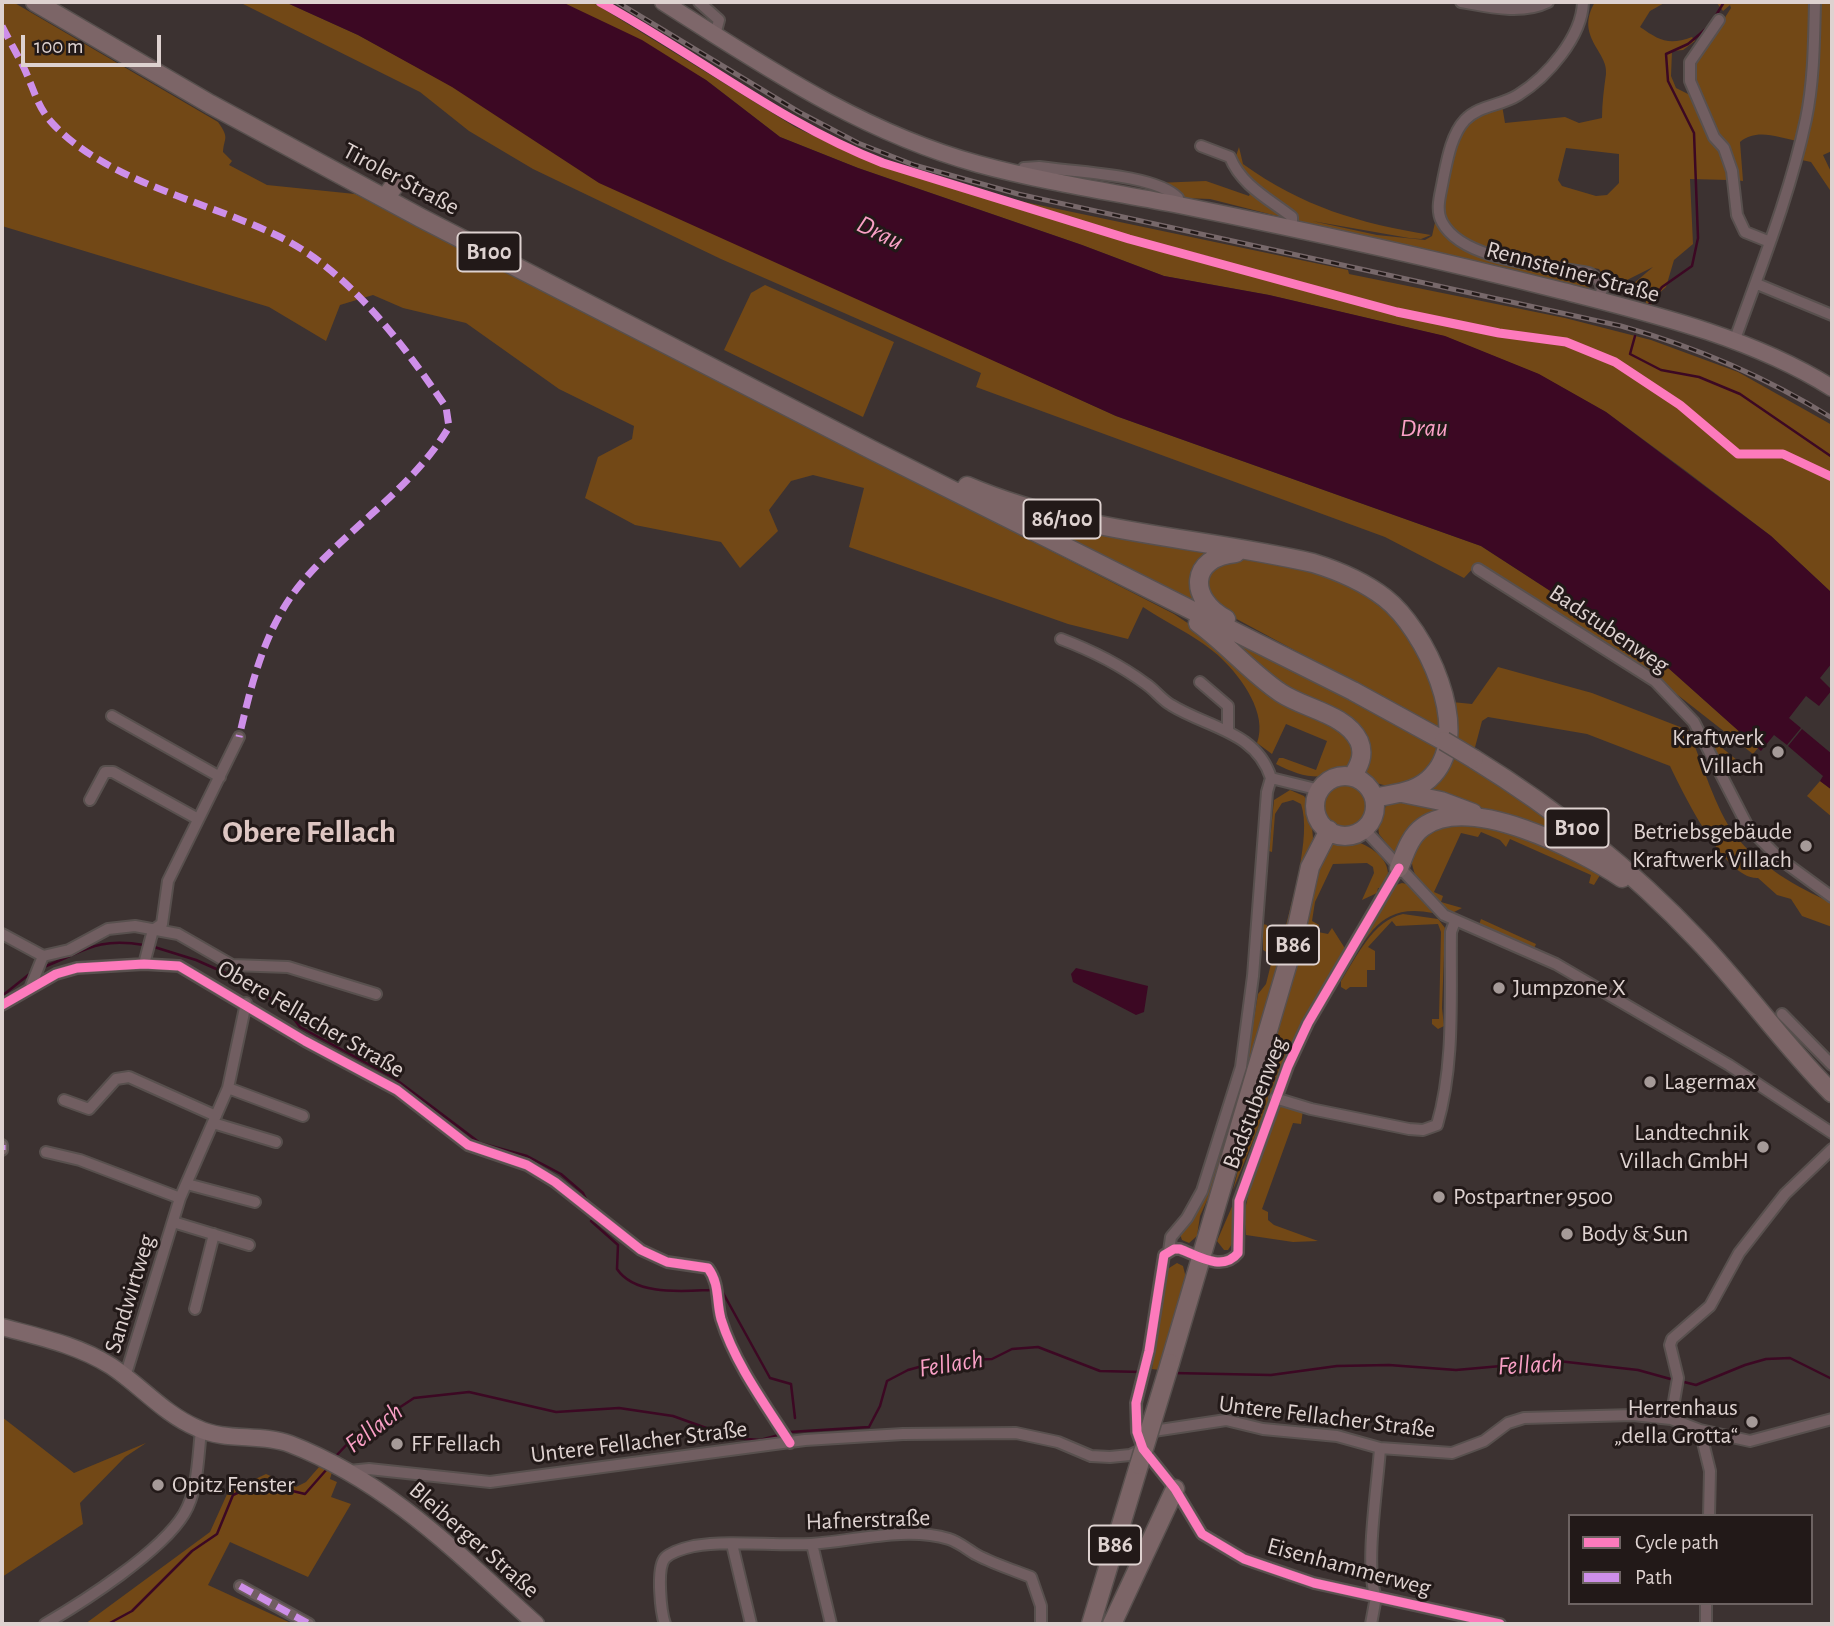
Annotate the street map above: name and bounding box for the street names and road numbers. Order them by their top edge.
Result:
street label: Tiroler Straße [338,136,464,222]
road number: B100 [458,232,520,272]
street label: Rennsteiner Straße [1483,235,1663,309]
road number: 86/100 [1024,499,1100,538]
street label: Badstubenweg [1543,578,1675,680]
road number: B100 [1546,808,1608,848]
road number: B86 [1267,926,1319,964]
street label: Obere Fellacher Straße [212,954,410,1084]
street label: Badstubenweg [1217,1033,1293,1173]
street label: Sandwirtweg [98,1231,162,1357]
street label: Untere Fellacher Straße [1217,1389,1437,1445]
street label: Untere Fellacher Straße [529,1414,749,1470]
street label: Bleiberger Straße [403,1476,545,1604]
street label: Hafnerstraße [805,1503,931,1537]
road number: B86 [1089,1526,1141,1564]
street label: Eisenhammerweg [1264,1531,1434,1603]

